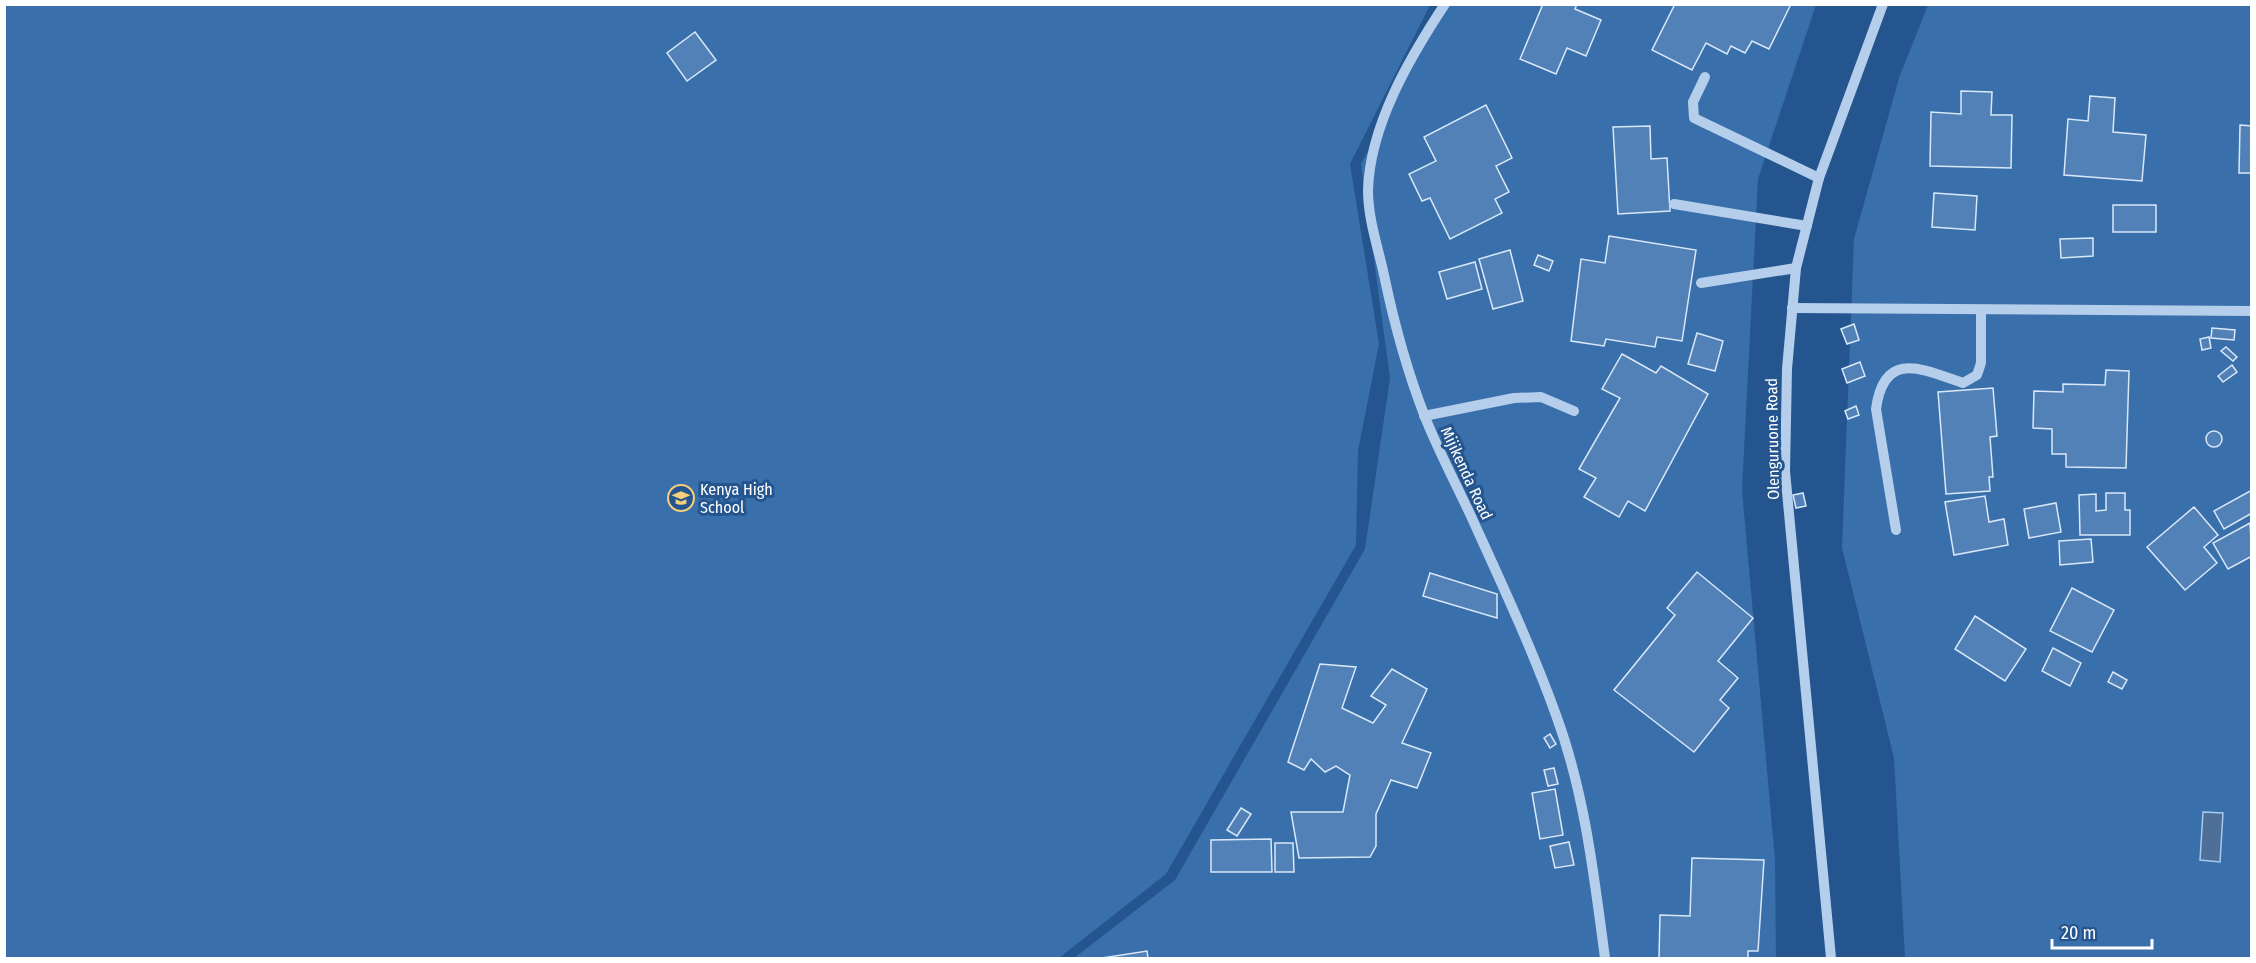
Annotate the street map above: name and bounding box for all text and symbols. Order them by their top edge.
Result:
street label: Olenguruone Road [1762,378,1783,500]
street label: Mijikenda Road [1437,424,1496,523]
place label: Kenya High School [700,480,773,517]
school or university icon: Kenya High School [666,483,696,513]
scale bar [2052,912,2152,950]
text: 20 m [2061,922,2096,944]

